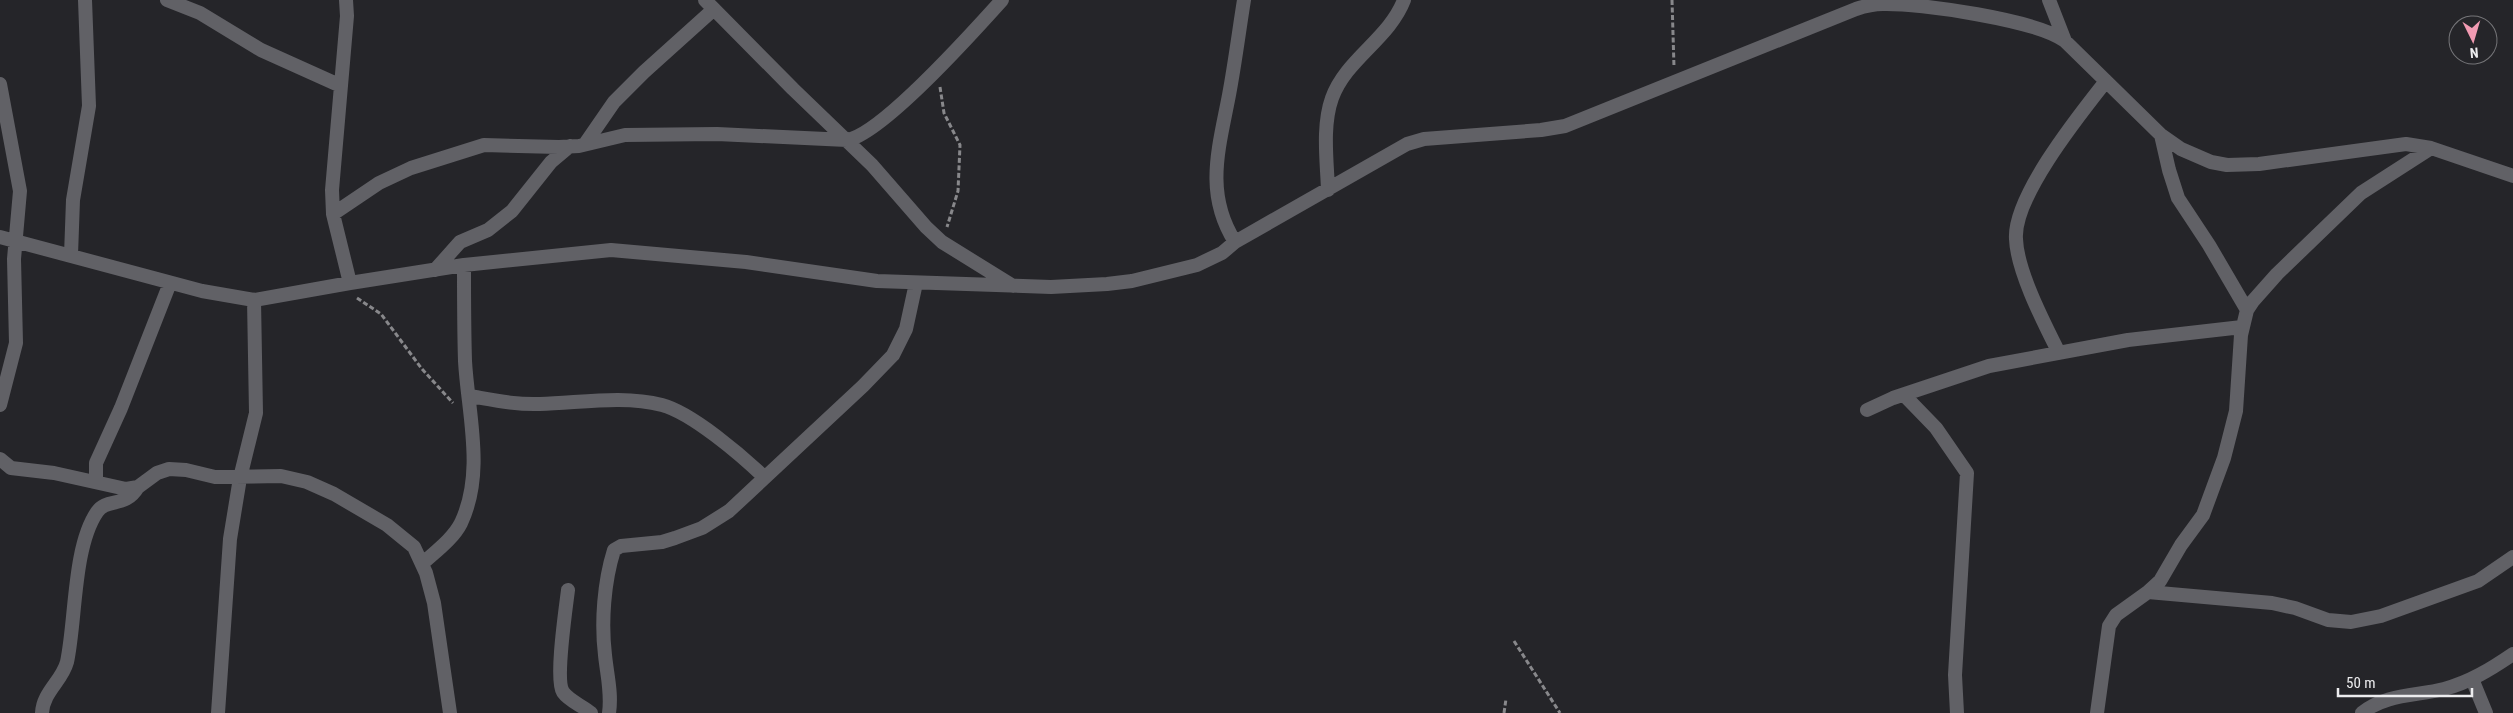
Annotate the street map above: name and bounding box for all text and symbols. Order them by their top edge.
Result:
north arrow [2448,15,2498,65]
text: N [2469,45,2479,61]
scale bar [2338,666,2472,698]
text: 50 m [2346,674,2376,692]

